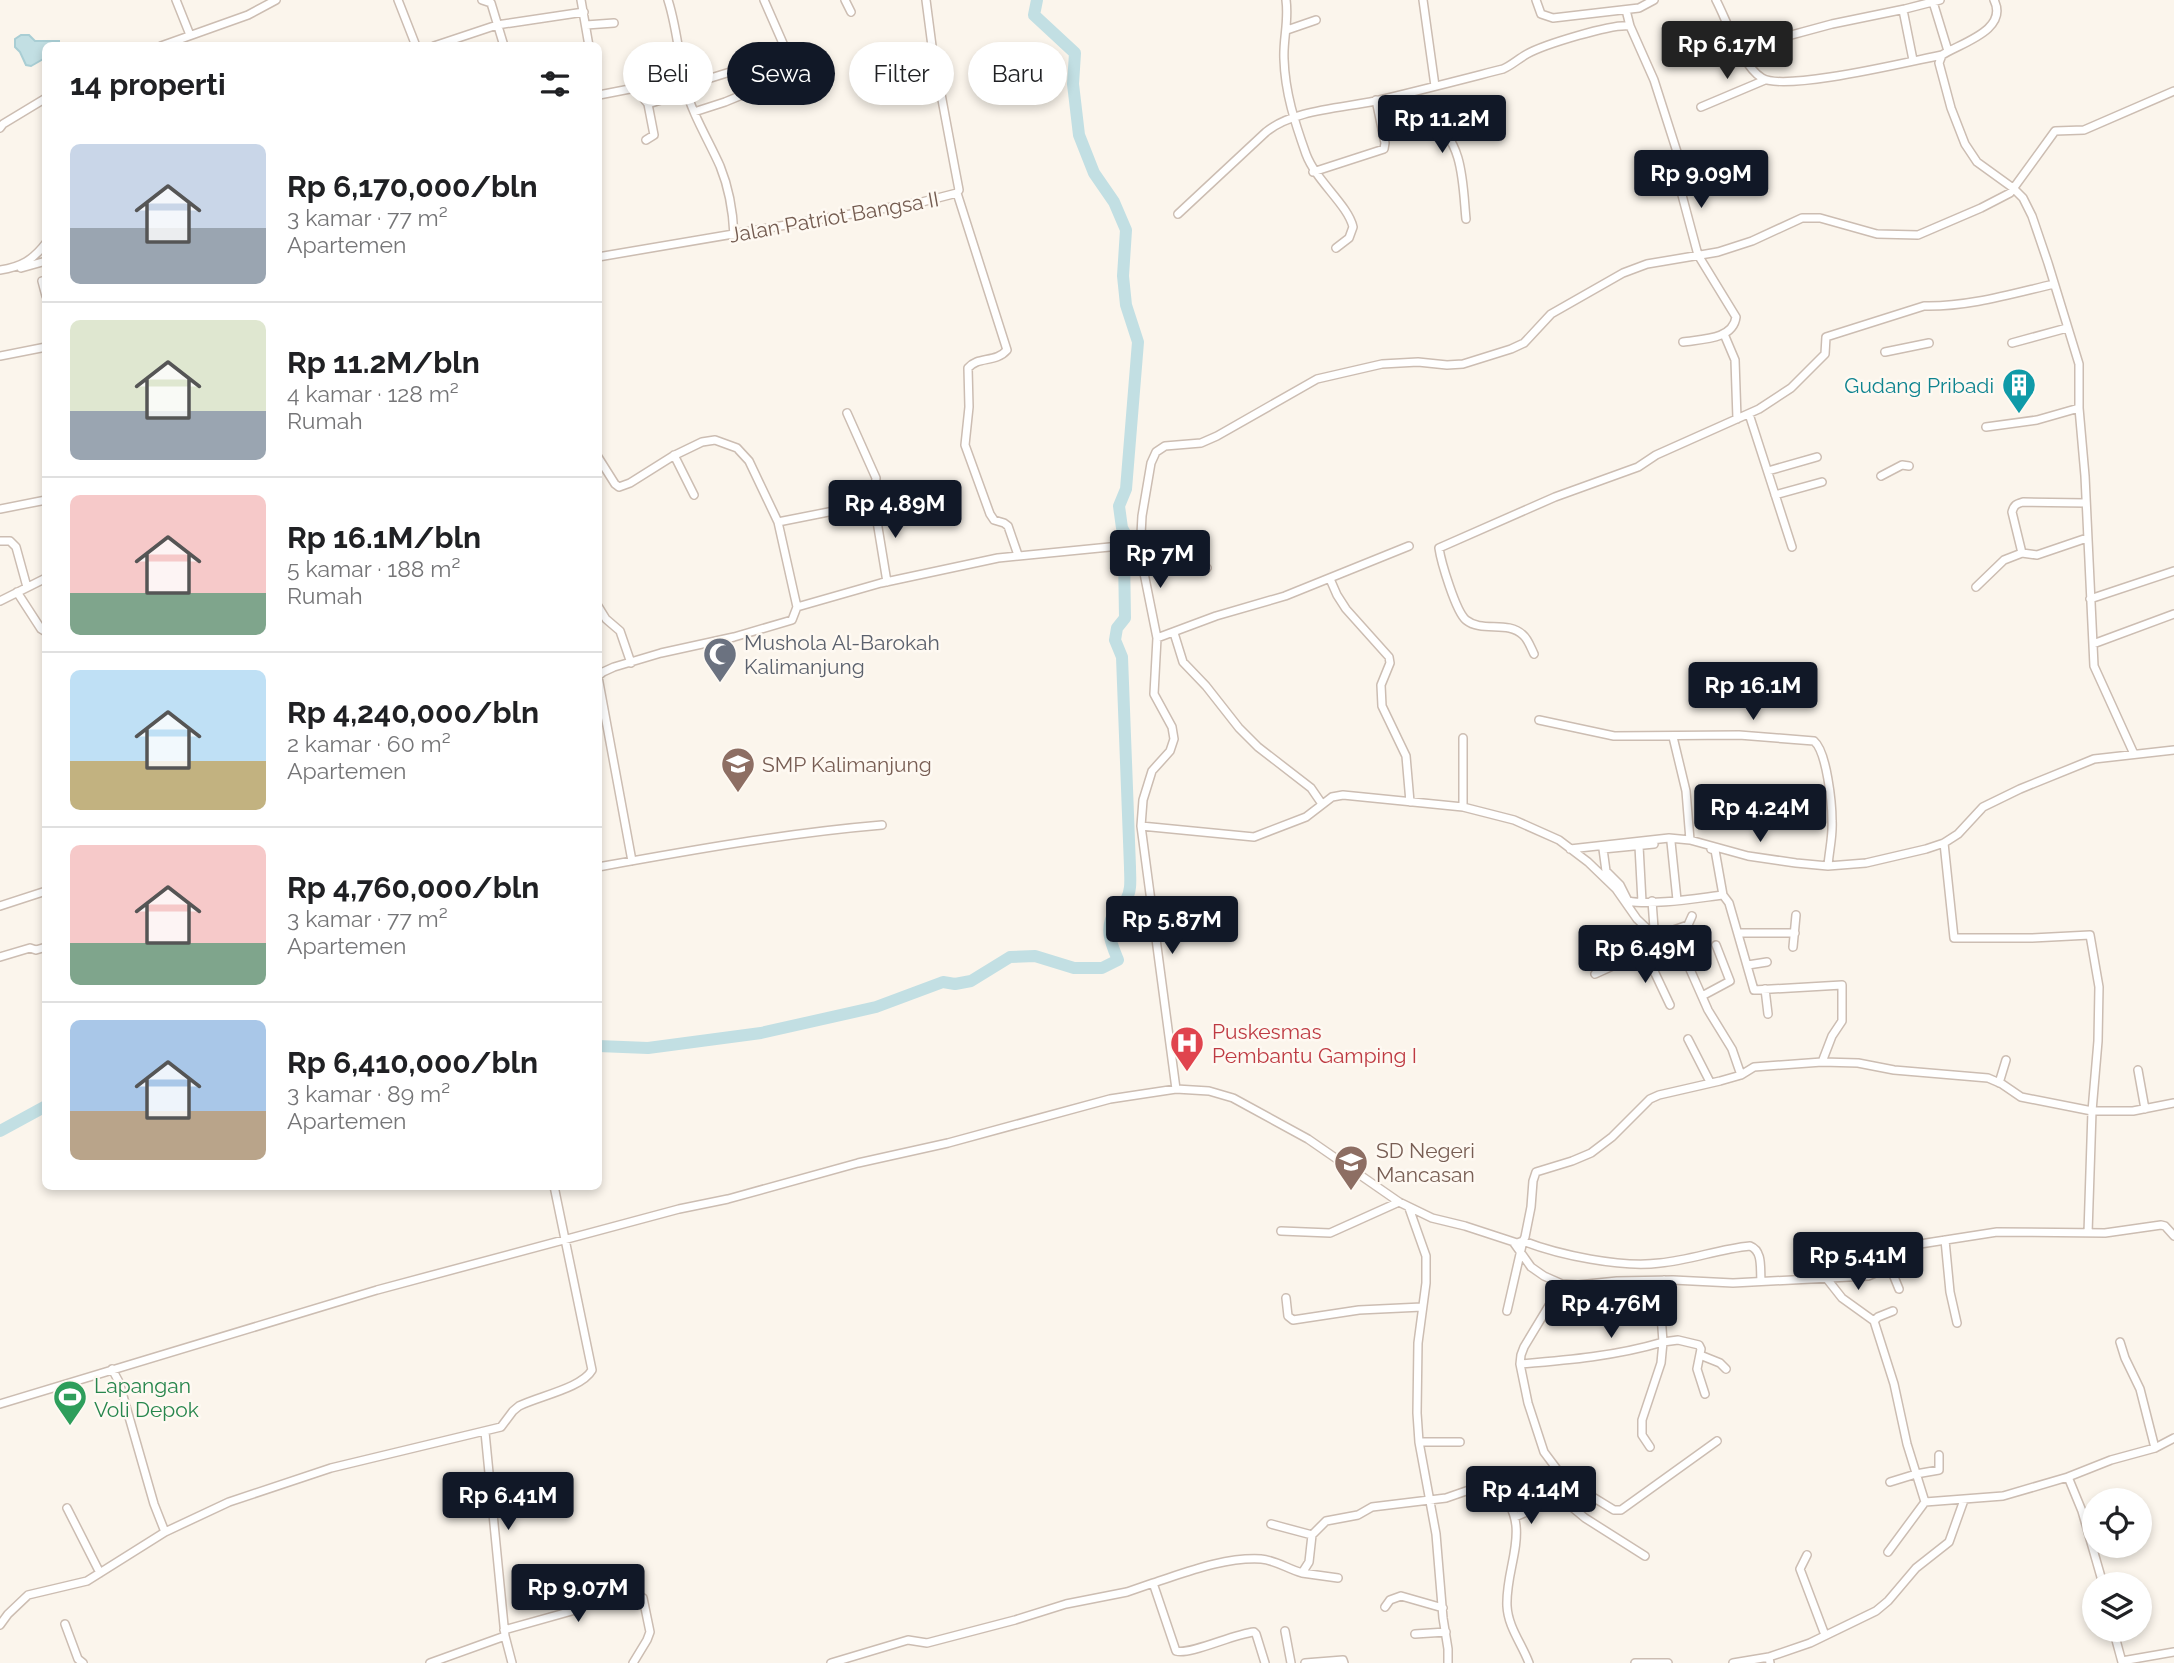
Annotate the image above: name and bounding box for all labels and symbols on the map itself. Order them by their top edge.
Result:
pin: Rp 6.17M [1655,22,1799,81]
pin: Rp 11.2M [1370,96,1514,155]
pin: Rp 9.09M [1629,150,1773,210]
street label: Jalan Patriot Bangsa II [727,186,941,248]
building icon: Gudang Pribadi [2000,366,2038,415]
place label: Gudang Pribadi [1844,373,1994,398]
pin: Rp 4.89M [823,480,967,540]
pin: Rp 7M [1111,530,1209,590]
place label: Mushola Al-Barokah Kalimanjung [744,630,940,679]
mosque icon: Mushola Al-Barokah Kalimanjung [701,635,739,684]
pin: Rp 16.1M [1681,662,1825,722]
school or university icon: SMP Kalimanjung [719,745,757,794]
place label: SMP Kalimanjung [762,752,932,777]
pin: Rp 4.24M [1688,784,1832,844]
pin: Rp 5.87M [1100,897,1244,956]
pin: Rp 6.49M [1573,926,1717,985]
place label: Puskesmas Pembantu Gamping I [1212,1019,1417,1068]
hospital icon: Puskesmas Pembantu Gamping I [1168,1024,1206,1073]
place label: SD Negeri Mancasan [1376,1138,1475,1187]
school or university icon: SD Negeri Mancasan [1332,1143,1370,1192]
pin: Rp 5.41M [1786,1232,1930,1292]
pin: Rp 4.76M [1539,1280,1683,1340]
place label: Lapangan Voli Depok [94,1373,199,1422]
sports icon: Lapangan Voli Depok [51,1378,89,1427]
pin: Rp 4.14M [1459,1466,1603,1526]
pin: Rp 6.41M [436,1472,580,1532]
pin: Rp 9.07M [506,1564,650,1624]

